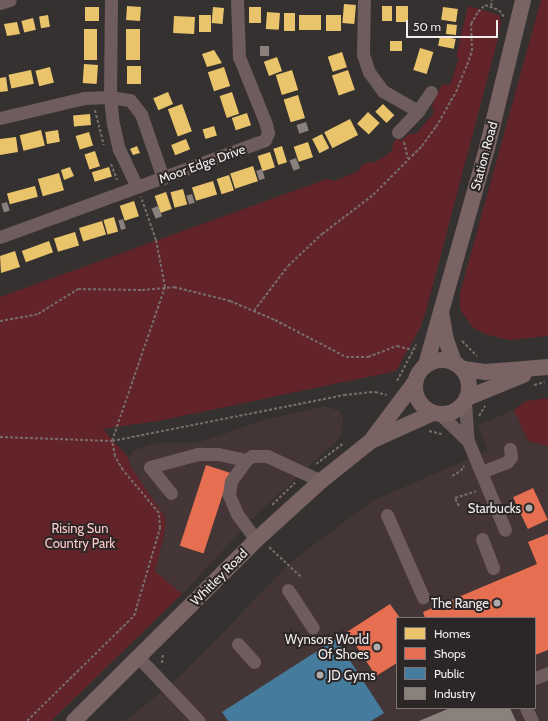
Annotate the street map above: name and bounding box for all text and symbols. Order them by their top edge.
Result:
scale bar [408,12,500,38]
text: 50 m [413,19,441,34]
street label: Station Road [467,120,501,192]
street label: Moor Edge Drive [157,141,247,187]
place label: Starbucks [468,500,521,516]
marker: Starbucks [524,503,534,513]
park label: Rising Sun Country Park [45,521,115,552]
street label: Whitley Road [187,545,251,609]
place label: The Range [431,595,489,611]
marker: The Range [492,598,502,608]
legend [396,617,536,709]
text: Homes [434,626,471,641]
place label: Wynsors World Of Shoes [285,632,369,663]
marker: Wynsors World Of Shoes [372,642,382,652]
text: Shops [434,646,466,661]
text: Public [434,666,465,681]
place label: JD Gyms [328,667,376,683]
marker: JD Gyms [315,670,325,680]
text: Industry [434,686,475,701]

